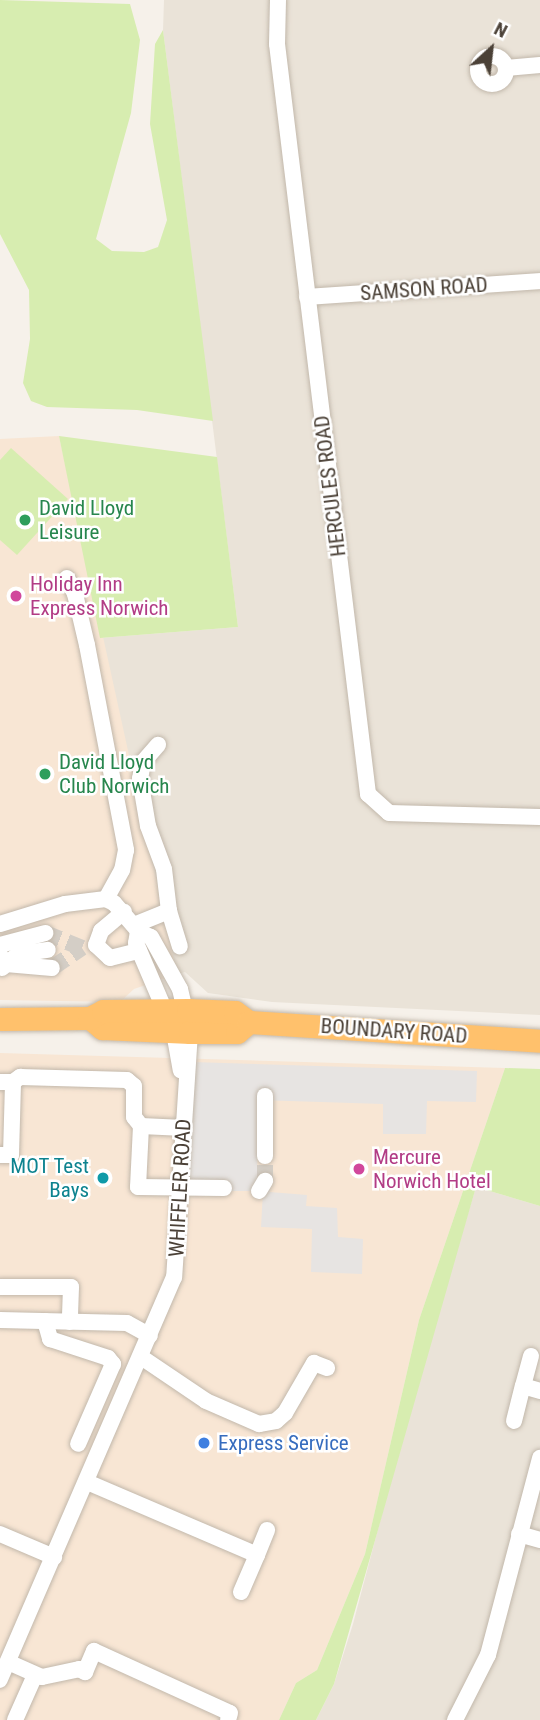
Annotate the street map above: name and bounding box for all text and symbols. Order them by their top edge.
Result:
north arrow [456,14,526,84]
text: N [490,17,511,43]
street label: SAMSON ROAD [359,272,489,306]
street label: HERCULES ROAD [309,414,351,558]
place label: David Lloyd Leisure [39,495,134,545]
marker: David Lloyd Leisure [17,512,33,528]
place label: Holiday Inn Express Norwich [30,571,168,621]
marker: Holiday Inn Express Norwich [8,588,24,604]
place label: David Lloyd Club Norwich [59,749,169,799]
marker: David Lloyd Club Norwich [37,766,53,782]
street label: BOUNDARY ROAD [320,1013,468,1049]
street label: WHIFFLER ROAD [164,1118,196,1258]
place label: Mercure Norwich Hotel [373,1144,491,1194]
place label: MOT Test Bays [9,1153,89,1203]
marker: Mercure Norwich Hotel [351,1161,367,1177]
marker: MOT Test Bays [95,1170,111,1186]
place label: Express Service [218,1430,349,1456]
marker: Express Service [196,1435,212,1451]

